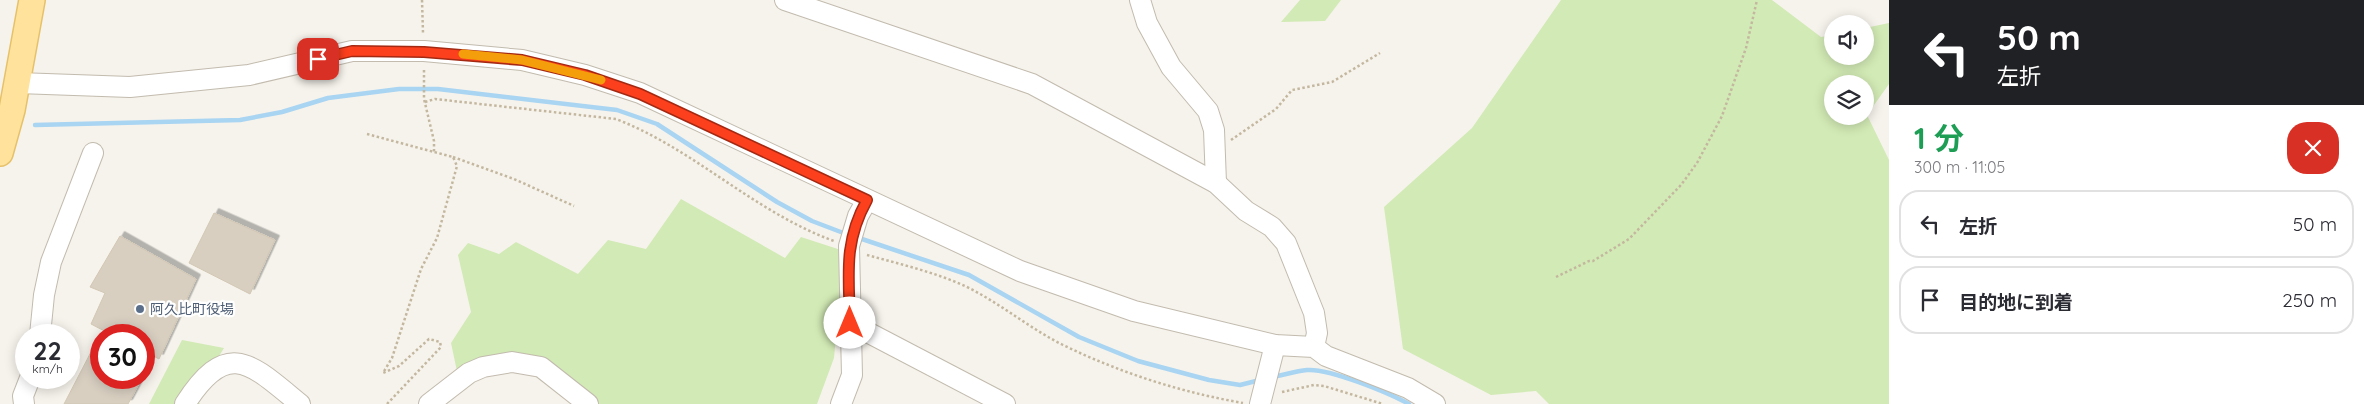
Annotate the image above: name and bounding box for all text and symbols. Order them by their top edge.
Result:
map controls [1824,15,1874,125]
button: sound [1824,15,1874,65]
text: 50 m [1997,15,2081,59]
icon: left [1914,20,1979,85]
pin [297,38,339,80]
icon: arrive [304,45,332,73]
text: 左折 [1997,62,2041,90]
button: layers [1824,75,1874,125]
text: 1 分 [1914,119,1964,157]
button: close [2287,122,2339,174]
text: 300 m · 11:05 [1914,157,2005,177]
icon: left [1916,210,1944,238]
text: 50 m [2293,212,2337,236]
text: 左折 [1959,214,1997,238]
icon: arrive [1916,286,1944,314]
text: 250 m [2282,288,2337,312]
text: 目的地に到着 [1959,290,2073,314]
position arrow [823,296,875,348]
place label: 阿久比町役場 [150,300,234,318]
marker: 阿久比町役場 [134,303,146,315]
speed limit sign: 30 [90,324,155,389]
text: 22 [33,335,62,366]
text: km/h [32,361,63,376]

